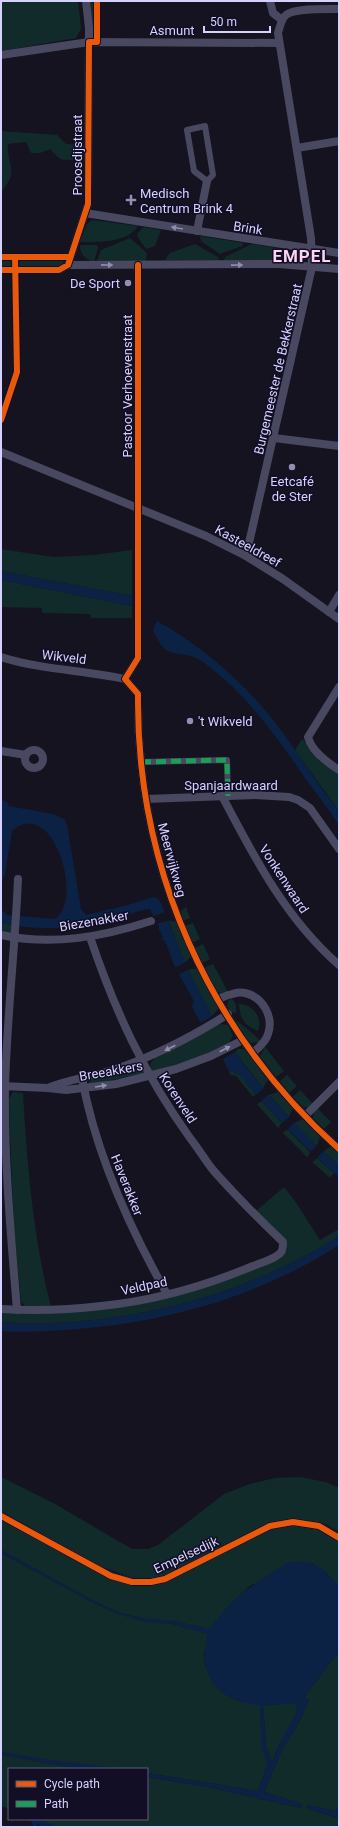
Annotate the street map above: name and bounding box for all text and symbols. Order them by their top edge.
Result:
scale bar [204,8,270,34]
text: 50 m [210,15,237,29]
street label: Asmunt [149,23,195,38]
street label: Proosdijstraat [70,114,85,196]
place label: Medisch Centrum Brink 4 [140,186,234,216]
marker: Medisch Centrum Brink 4 [125,194,137,206]
street label: Brink [232,218,264,238]
one-way arrow [171,225,183,231]
district label: EMPEL [272,246,332,266]
one-way arrow [231,261,243,268]
one-way arrow [101,262,114,268]
place label: De Sport [70,276,120,291]
marker: De Sport [123,278,133,288]
street label: Burgemeester de Bekkerstraat [251,282,305,456]
street label: Pastoor Verhoevenstraat [120,315,135,457]
marker: Eetcafé de Ster [287,462,297,472]
place label: Eetcafé de Ster [270,474,314,504]
street label: Kasteeldreef [212,522,284,571]
street label: Wikveld [41,647,87,667]
place label: 't Wikveld [198,714,253,729]
marker: 't Wikveld [185,716,195,726]
street label: Spanjaardwaard [184,778,278,793]
street label: Meerwijkweg [155,821,189,899]
street label: Vonkenwaard [256,842,312,916]
street label: Biezenakker [58,907,130,934]
one-way arrow [164,1044,175,1051]
one-way arrow [219,1046,231,1052]
street label: Breeakkers [78,1058,144,1084]
street label: Korenveld [156,1070,200,1126]
one-way arrow [95,1083,107,1089]
street label: Haverakker [108,1152,146,1218]
street label: Veldpad [119,1274,169,1298]
street label: Empelsedijk [151,1533,221,1577]
legend [8,1768,148,1820]
text: Cycle path [44,1777,100,1791]
text: Path [44,1797,69,1811]

